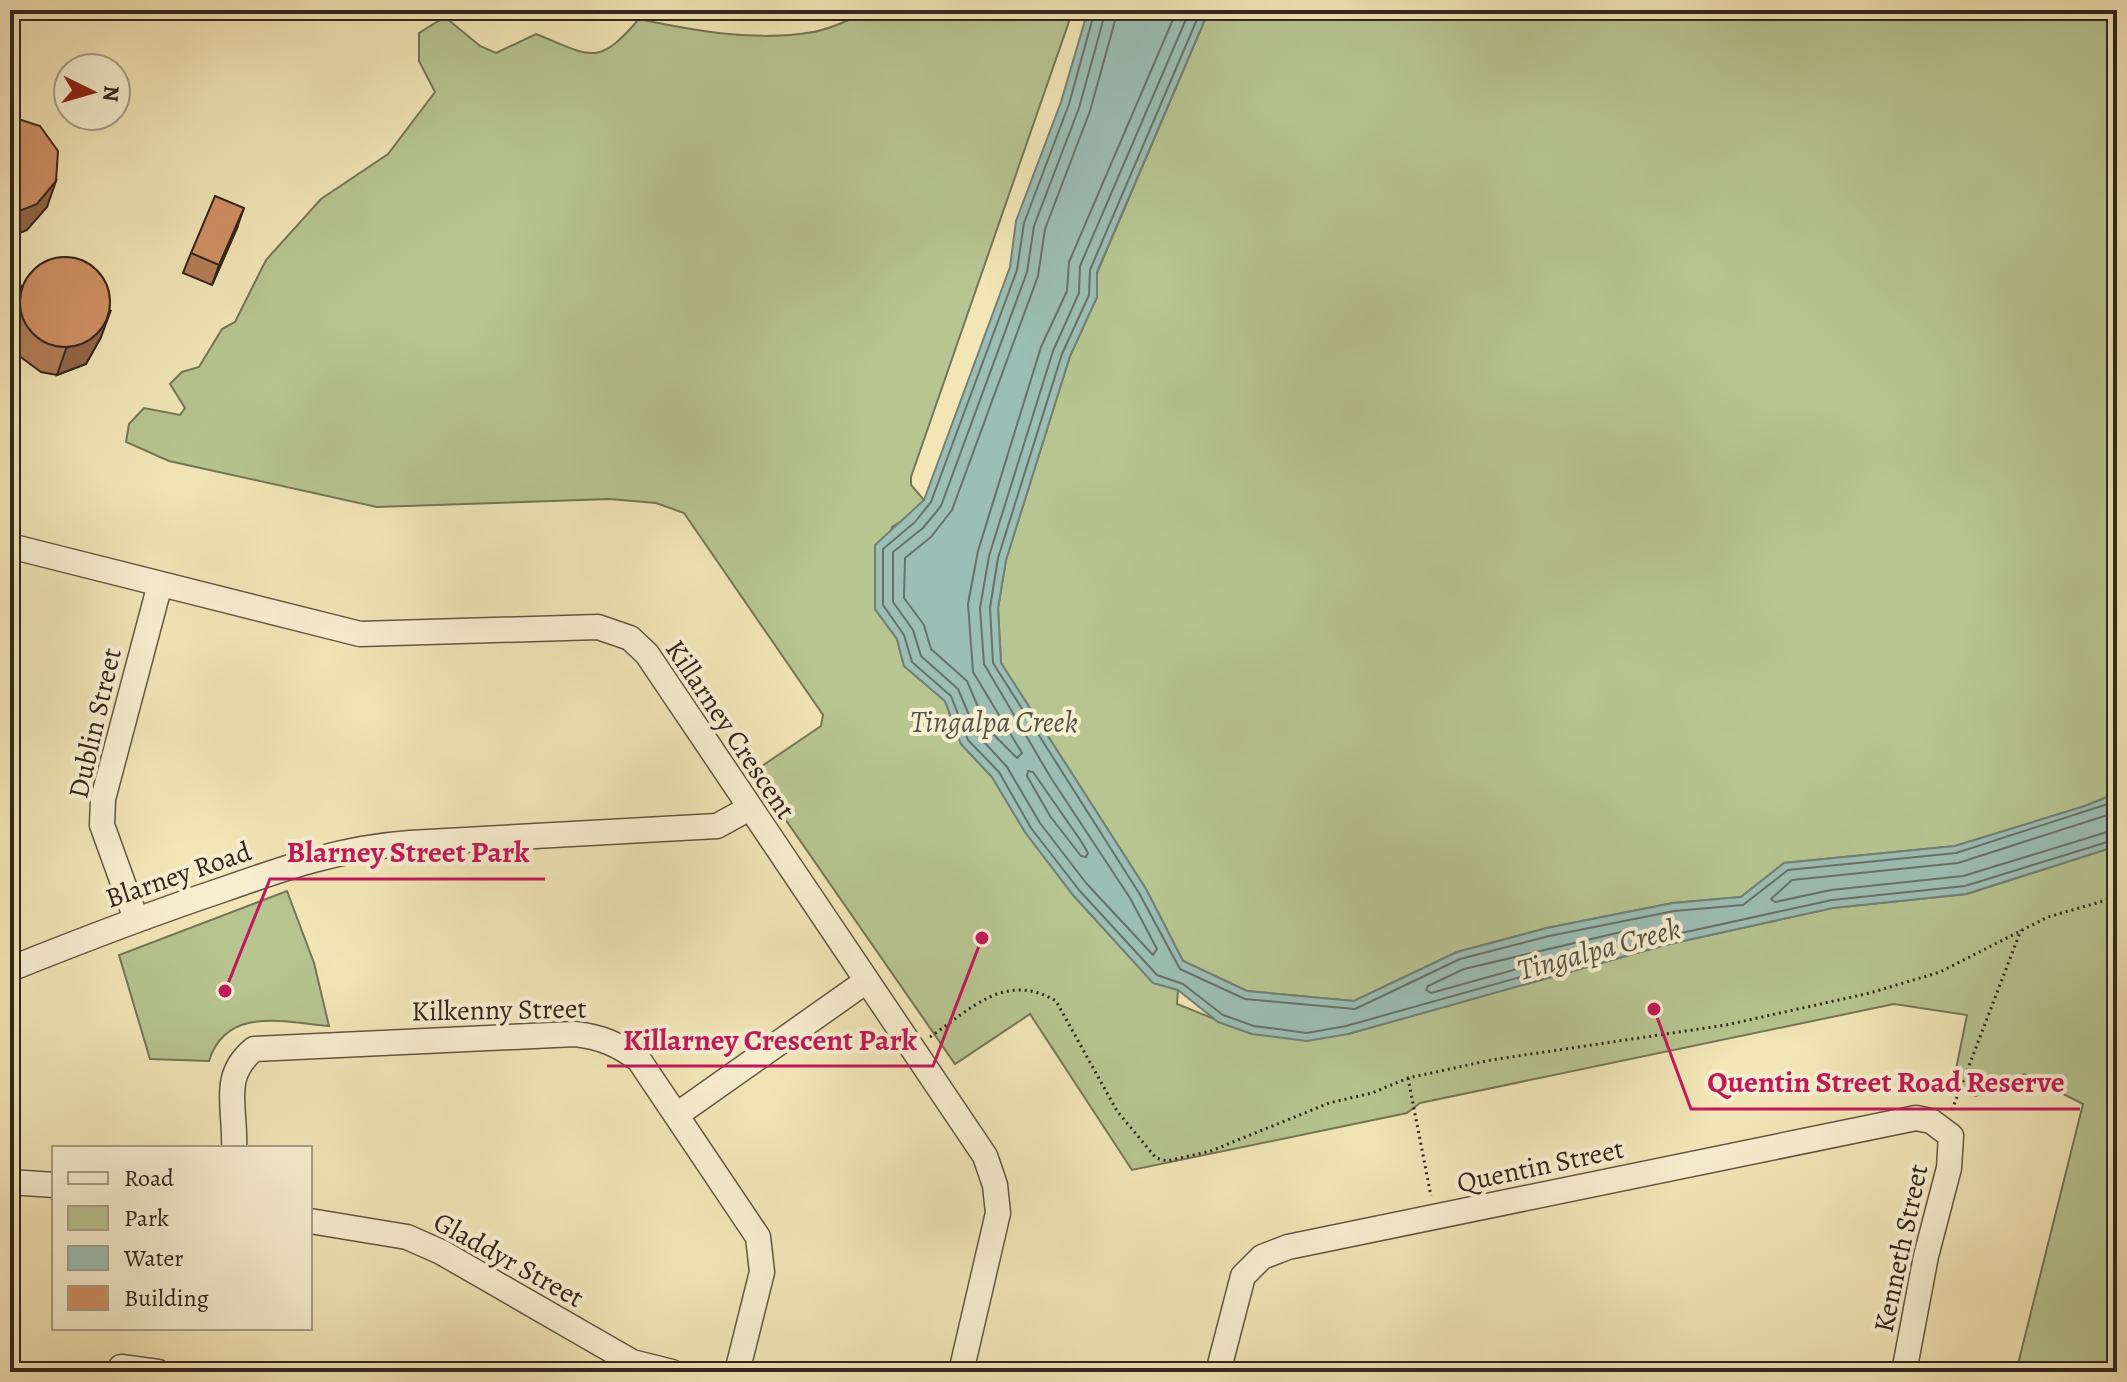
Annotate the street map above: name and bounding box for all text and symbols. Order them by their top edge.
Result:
north arrow [52,52,132,132]
text: N [95,84,127,103]
street label: Killarney Crescent [656,632,804,827]
street label: Dublin Street [59,644,131,802]
water label: Tingalpa Creek [910,702,1078,742]
callout: Blarney Street Park [270,825,545,879]
street label: Blarney Road [100,832,257,918]
text: Blarney Street Park [286,832,530,872]
water label: Tingalpa Creek [1513,908,1685,990]
street label: Kilkenny Street [411,989,587,1031]
callout: Killarney Crescent Park [607,1012,933,1066]
text: Killarney Crescent Park [623,1020,918,1060]
callout: Quentin Street Road Reserve [1691,1055,2080,1109]
text: Quentin Street Road Reserve [1707,1062,2065,1102]
street label: Quentin Street [1453,1130,1627,1202]
legend [52,1146,312,1330]
street label: Kenneth Street [1865,1161,1937,1336]
text: Road [124,1162,174,1194]
text: Park [124,1202,169,1234]
street label: Gladdyr Street [427,1203,590,1317]
text: Water [123,1242,184,1274]
text: Building [124,1282,209,1314]

